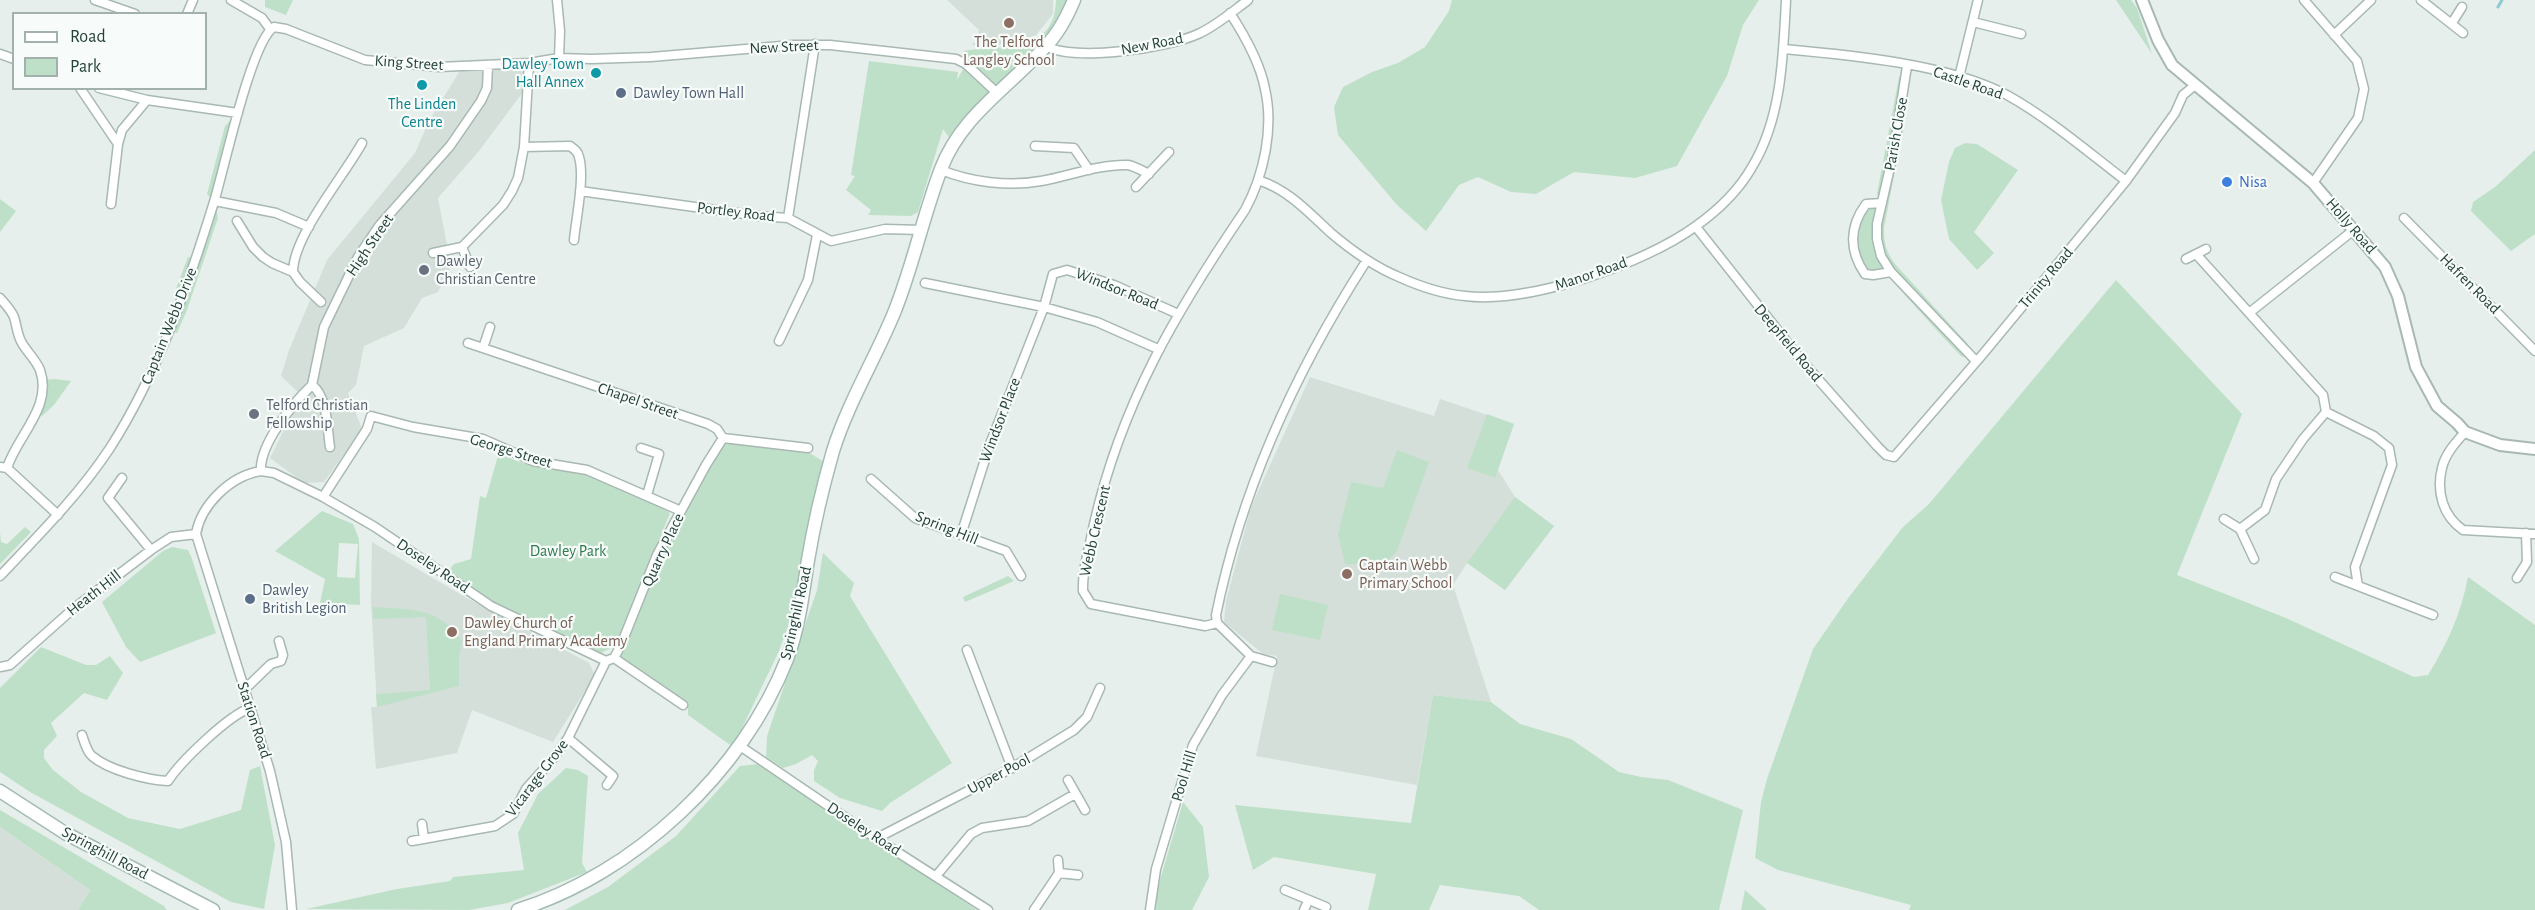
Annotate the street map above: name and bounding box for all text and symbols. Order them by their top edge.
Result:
legend [12,12,207,90]
marker: The Telford Langley School [1002,16,1016,30]
text: Road [70,28,106,46]
street label: New Road [1119,29,1185,59]
place label: The Telford Langley School [963,32,1055,70]
street label: New Street [749,36,819,58]
street label: King Street [374,51,444,75]
place label: Dawley Town Hall Annex [501,54,584,92]
text: Park [70,58,101,76]
street label: Castle Road [1931,62,2005,104]
marker: Dawley Town Hall Annex [589,66,603,80]
marker: The Linden Centre [415,78,429,92]
place label: Dawley Town Hall [633,83,744,103]
marker: Dawley Town Hall [614,86,628,100]
place label: The Linden Centre [388,94,456,132]
street label: Parish Close [1880,96,1912,172]
place label: Nisa [2239,172,2267,192]
marker: Nisa [2220,175,2234,189]
street label: Holly Road [2322,194,2380,258]
street label: Portley Road [696,198,776,226]
street label: High Street [342,210,398,280]
street label: Trinity Road [2015,243,2077,313]
street label: Hafren Road [2436,250,2504,318]
place label: Dawley Christian Centre [436,251,536,289]
street label: Manor Road [1552,253,1630,295]
marker: Dawley Christian Centre [417,263,431,277]
street label: Windsor Road [1073,264,1161,314]
street label: Captain Webb Drive [137,265,201,387]
street label: Deepfield Road [1750,300,1826,386]
street label: Windsor Place [975,375,1025,465]
street label: Chapel Street [595,378,681,424]
place label: Telford Christian Fellowship [266,395,368,433]
marker: Telford Christian Fellowship [247,407,261,421]
street label: George Street [468,429,554,473]
street label: Webb Crescent [1075,483,1115,579]
street label: Spring Hill [913,507,981,549]
street label: Quarry Place [638,510,688,590]
street label: Doseley Road [393,535,473,597]
park label: Dawley Park [530,541,606,561]
place label: Captain Webb Primary School [1359,555,1452,593]
street label: Springhill Road [776,564,816,662]
street label: Heath Hill [63,566,125,620]
marker: Captain Webb Primary School [1340,567,1354,581]
place label: Dawley British Legion [262,580,347,618]
marker: Dawley British Legion [243,592,257,606]
place label: Dawley Church of England Primary Academy [464,613,627,651]
marker: Dawley Church of England Primary Academy [445,625,459,639]
street label: Station Road [233,679,275,761]
street label: Vicarage Grove [502,735,572,821]
street label: Pool Hill [1167,748,1201,804]
street label: Upper Pool [964,749,1034,799]
street label: Doseley Road [824,798,904,860]
street label: Springhill Road [58,822,152,884]

